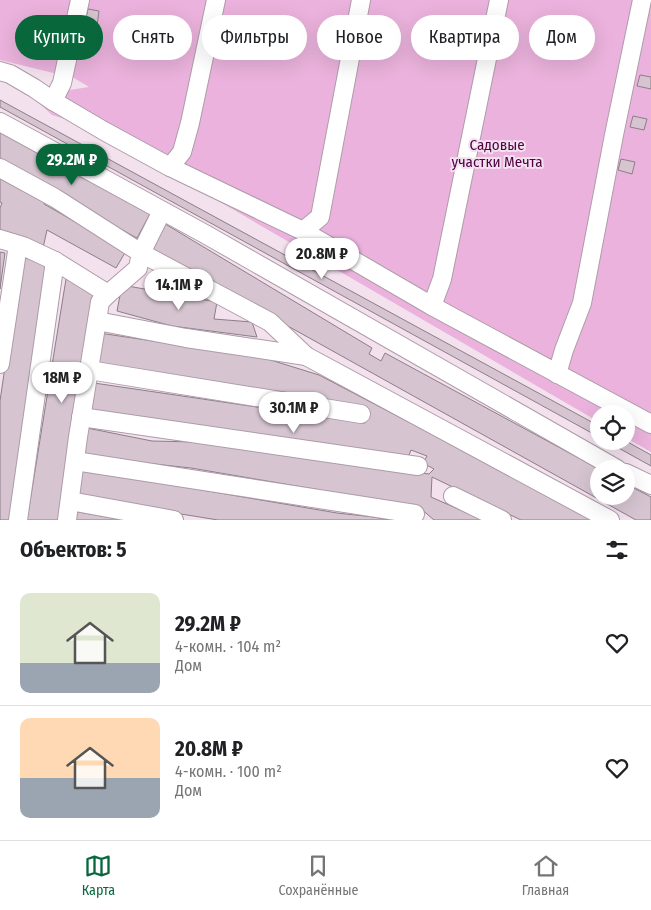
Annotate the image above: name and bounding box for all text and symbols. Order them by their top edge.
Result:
chip: Купить [15,15,103,60]
chip: Снять [113,15,192,60]
chip: Фильтры [202,15,307,60]
chip: Новое [317,15,401,60]
chip: Квартира [411,15,519,60]
chip: Дом [529,15,595,60]
park label: Садовые участки Мечта [452,136,542,171]
pin: 29.2M ₽ [26,144,118,186]
text: 29.2M ₽ [47,150,97,169]
pin: 20.8M ₽ [276,238,368,280]
text: 20.8M ₽ [296,244,348,263]
pin: 14.1M ₽ [133,268,225,311]
text: 14.1M ₽ [155,275,203,294]
pin: 18M ₽ [27,362,97,404]
text: 18M ₽ [43,368,81,387]
pin: 30.1M ₽ [248,392,340,434]
text: 30.1M ₽ [270,398,318,417]
map controls [590,405,635,505]
button: locate [590,405,635,450]
button: layers [590,460,635,505]
icon: filters [603,536,631,564]
text: Объектов: 5 [20,537,127,563]
text: 29.2M ₽ [175,611,241,637]
icon: home [60,613,120,673]
icon: heart [603,629,631,657]
text: 4-комн. · 104 m² [175,637,281,656]
text: Дом [175,656,202,675]
text: 20.8M ₽ [175,736,243,762]
icon: home [60,738,120,798]
icon: heart [603,754,631,782]
text: 4-комн. · 100 m² [175,762,282,781]
text: Дом [175,781,202,800]
tab: Карта [82,852,115,899]
tab: Сохранённые [279,852,358,899]
tab: Главная [522,852,569,899]

